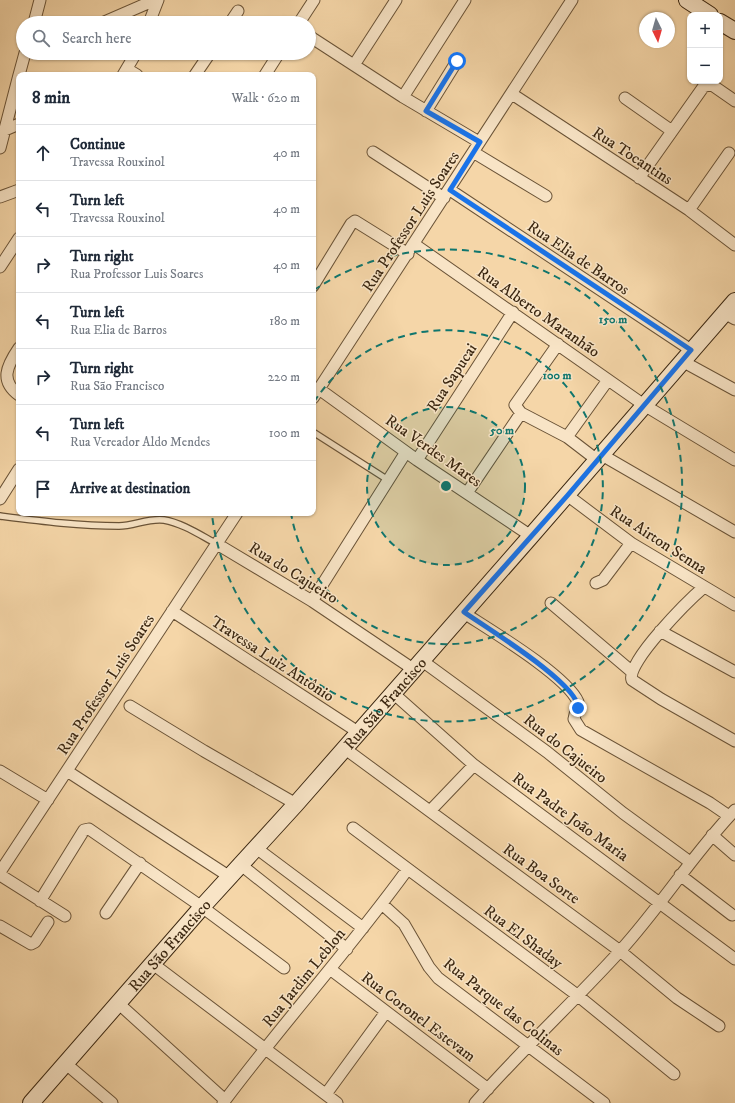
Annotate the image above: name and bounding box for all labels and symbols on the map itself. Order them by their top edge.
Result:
north arrow [639,12,675,48]
route start [448,52,466,70]
street label: Rua Tocantins [589,122,676,189]
street label: Rua Professor Luis Soares [358,147,464,296]
street label: Rua Elia de Barros [523,216,633,299]
street label: Rua Alberto Maranhão [473,262,604,362]
text: 150 m [599,312,627,327]
street label: Rua Sapucai [422,340,481,415]
text: 100 m [543,368,571,383]
street label: Rua Verdes Mares [381,410,485,491]
text: 50 m [489,423,514,438]
centre of rings [439,479,453,493]
street label: Rua Airton Senna [606,501,711,579]
street label: Rua do Cajueiro [245,538,342,608]
street label: Rua Professor Luis Soares [53,610,159,759]
street label: Travessa Luiz Antônio [207,611,338,706]
street label: Rua São Francisco [340,653,431,754]
route end [569,699,587,717]
street label: Rua do Cajueiro [519,710,612,788]
street label: Rua Padre João Maria [508,768,633,866]
street label: Rua Boa Sorte [499,839,584,909]
street label: Rua São Francisco [124,895,216,996]
street label: Rua El Shaday [480,901,567,973]
street label: Rua Jardim Leblon [258,924,350,1031]
street label: Rua Parque das Colinas [439,953,568,1060]
street label: Rua Coronel Estevam [357,967,480,1066]

